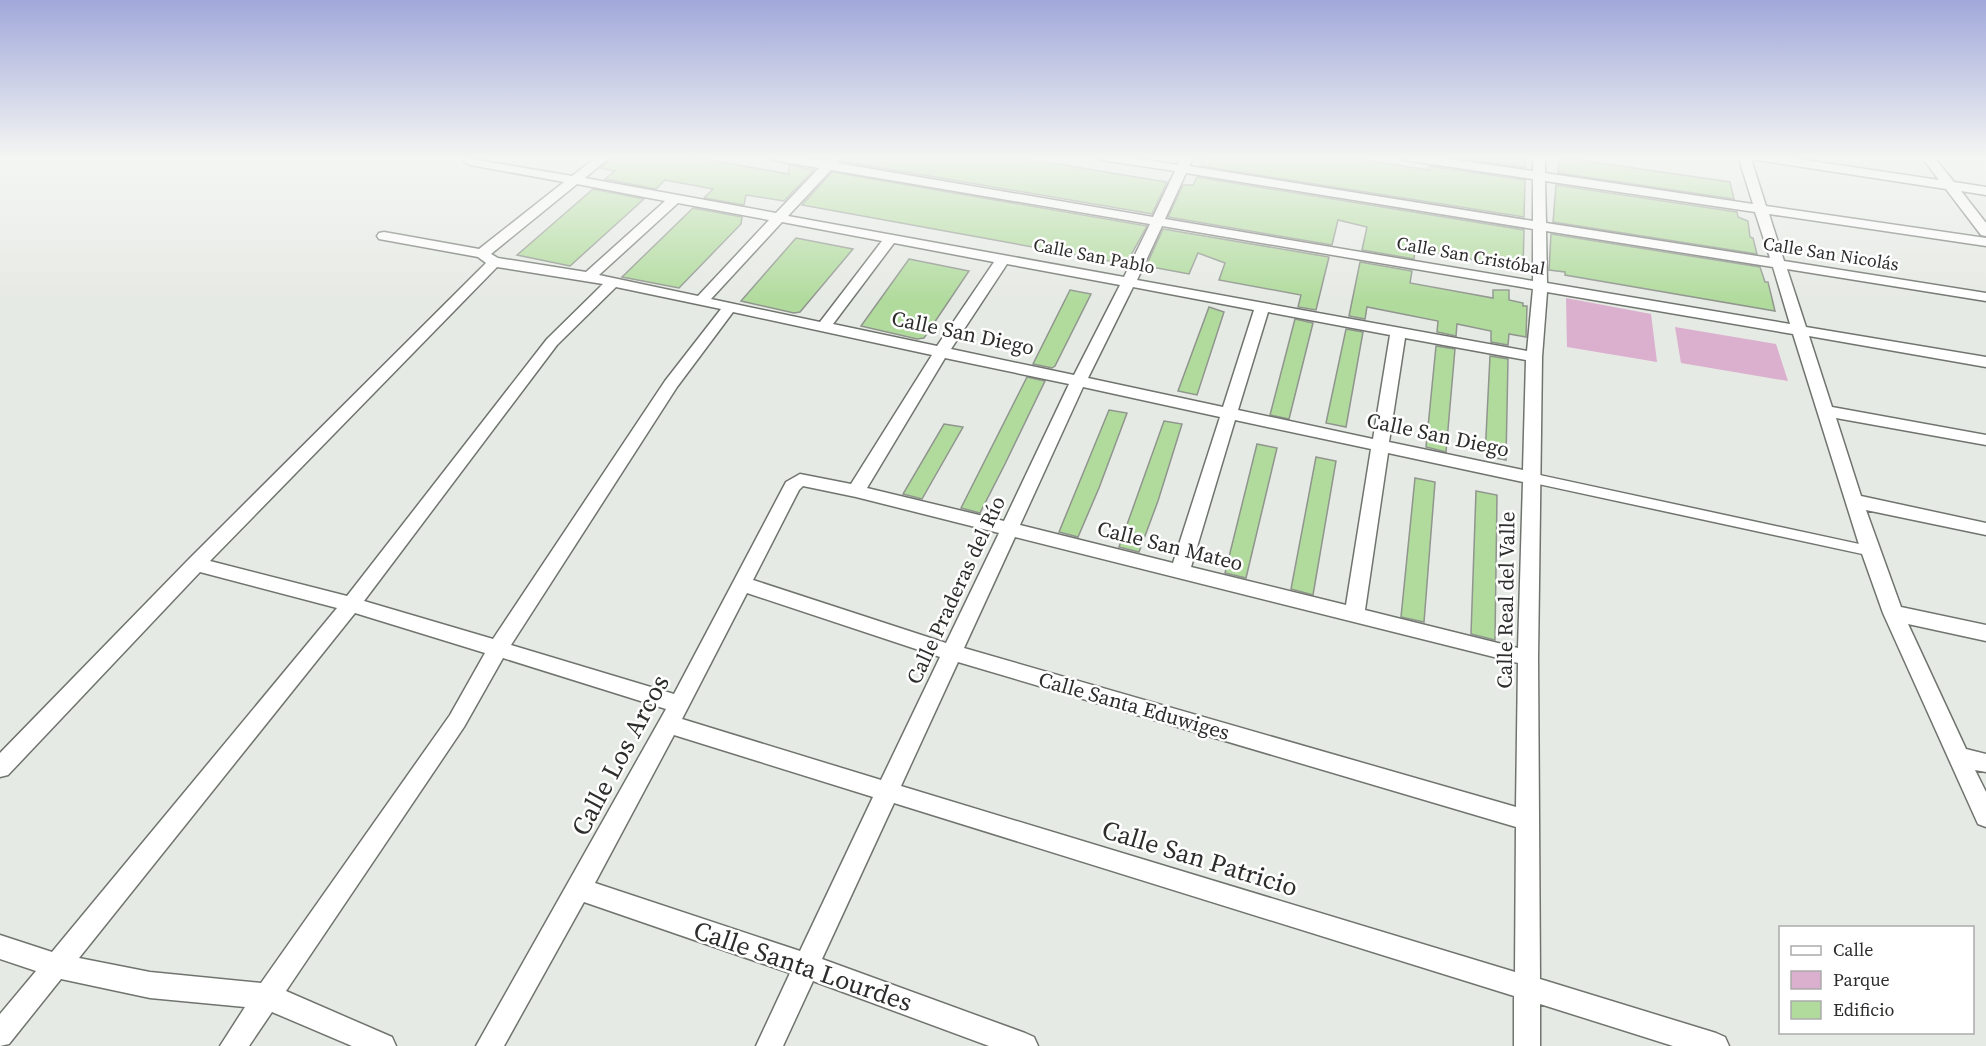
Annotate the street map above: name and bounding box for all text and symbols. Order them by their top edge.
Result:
street label: Calle San Cristóbal [1395,230,1547,281]
street label: Calle San Nicolás [1761,230,1901,277]
street label: Calle San Pablo [1031,231,1157,280]
street label: Calle San Diego [889,303,1037,362]
street label: Calle San Diego [1364,405,1512,464]
street label: Calle Praderas del Río [899,491,1012,689]
street label: Calle Real del Valle [1489,511,1522,689]
street label: Calle San Mateo [1094,513,1246,578]
street label: Calle Santa Eduwiges [1035,664,1233,747]
street label: Calle Los Arcos [562,668,678,842]
street label: Calle San Patricio [1098,811,1302,905]
street label: Calle Santa Lourdes [689,912,917,1020]
legend [1779,926,1974,1034]
text: Calle [1833,937,1873,962]
text: Parque [1833,967,1890,992]
text: Edificio [1833,997,1894,1022]

